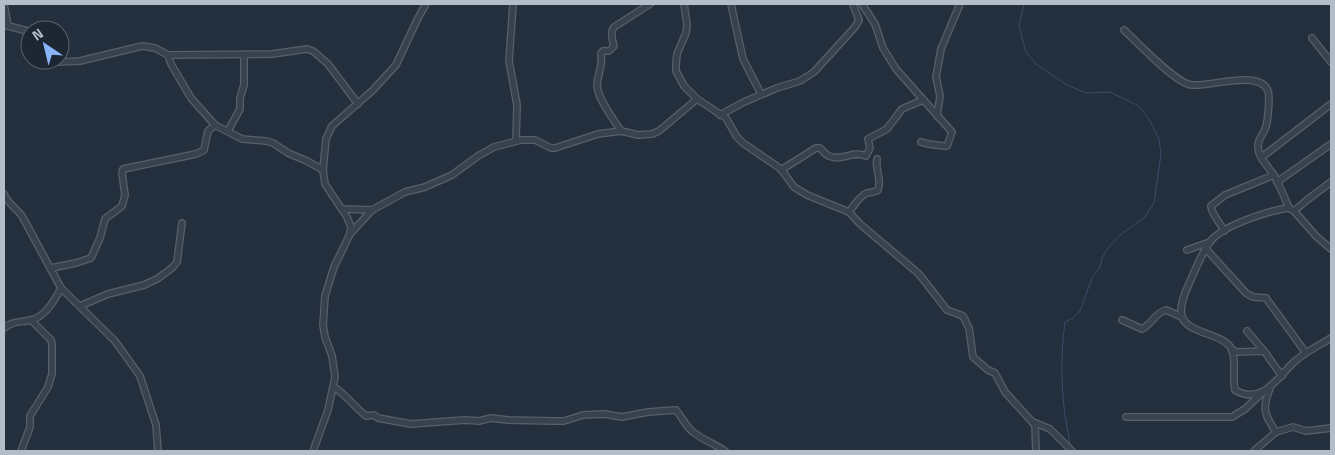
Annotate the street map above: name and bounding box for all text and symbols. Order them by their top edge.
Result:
north arrow [20,20,70,70]
text: N [27,23,47,45]

